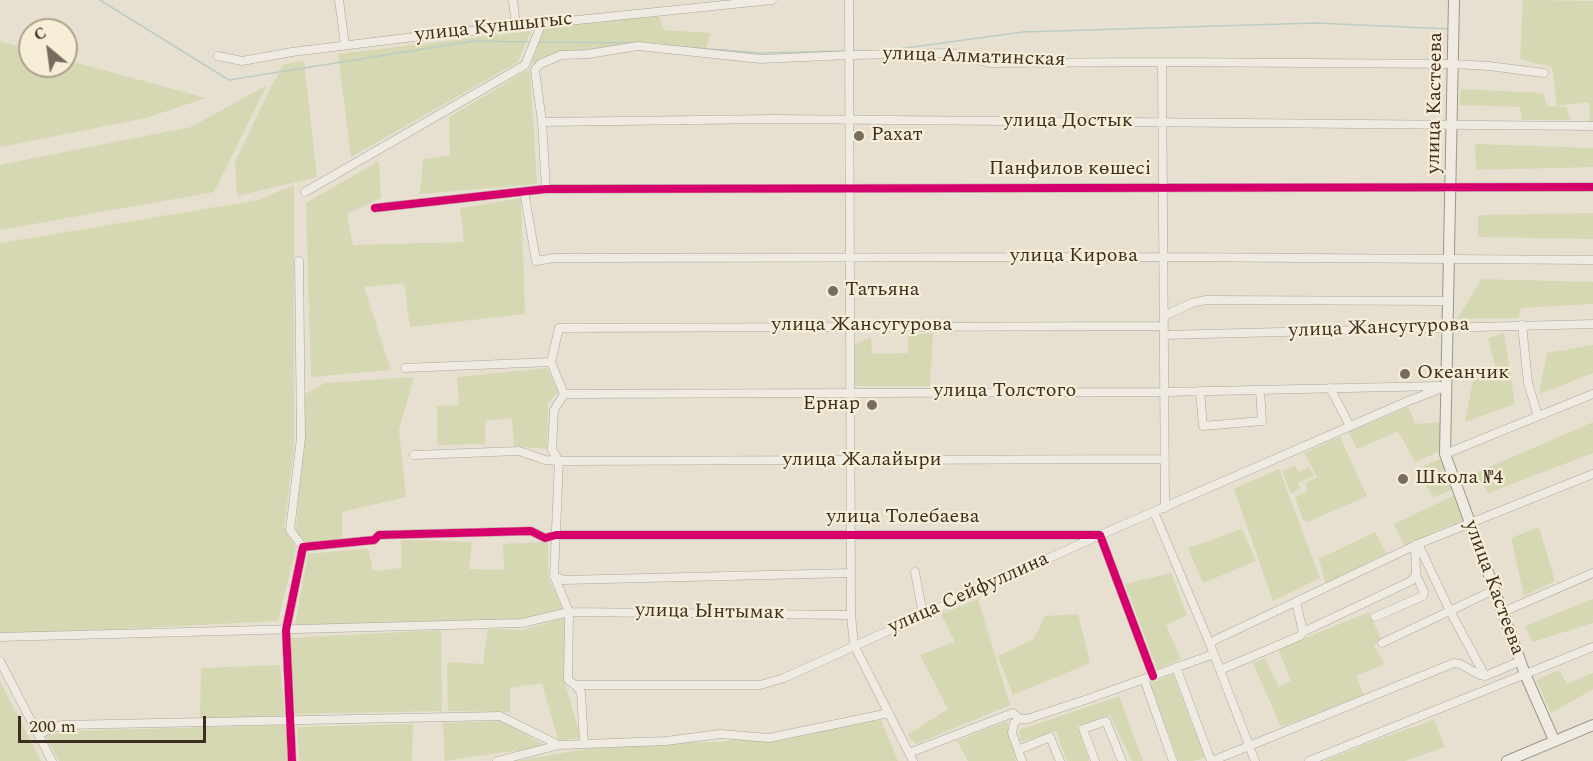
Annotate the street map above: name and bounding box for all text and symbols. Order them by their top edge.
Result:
street label: улица Куншыгыс [414,8,574,48]
north arrow [18,18,78,78]
text: С [29,21,51,47]
street label: улица Кастеева [1423,32,1449,174]
street label: улица Алматинская [882,43,1066,73]
street label: улица Достык [1003,110,1133,134]
place label: Рахат [871,124,923,148]
marker: Рахат [852,129,866,143]
street label: Панфилов көшесі [989,158,1151,182]
street label: улица Кирова [1010,245,1138,269]
place label: Татьяна [845,279,920,303]
marker: Татьяна [826,284,840,298]
street label: улица Жансугурова [772,314,952,338]
street label: улица Жансугурова [1288,314,1470,344]
place label: Океанчик [1417,362,1509,386]
marker: Океанчик [1398,367,1412,381]
street label: улица Толстого [934,380,1076,404]
place label: Ернар [803,393,860,417]
marker: Ернар [865,398,879,412]
street label: улица Жалайыри [782,449,942,473]
place label: Школа №4 [1415,467,1503,491]
marker: Школа №4 [1396,472,1410,486]
street label: улица Толебаева [826,506,980,530]
street label: улица Кастеева [1457,517,1529,659]
street label: улица Сейфуллина [885,548,1053,640]
street label: улица Ынтымак [635,600,785,626]
scale bar [21,704,208,742]
text: 200 m [29,713,76,740]

